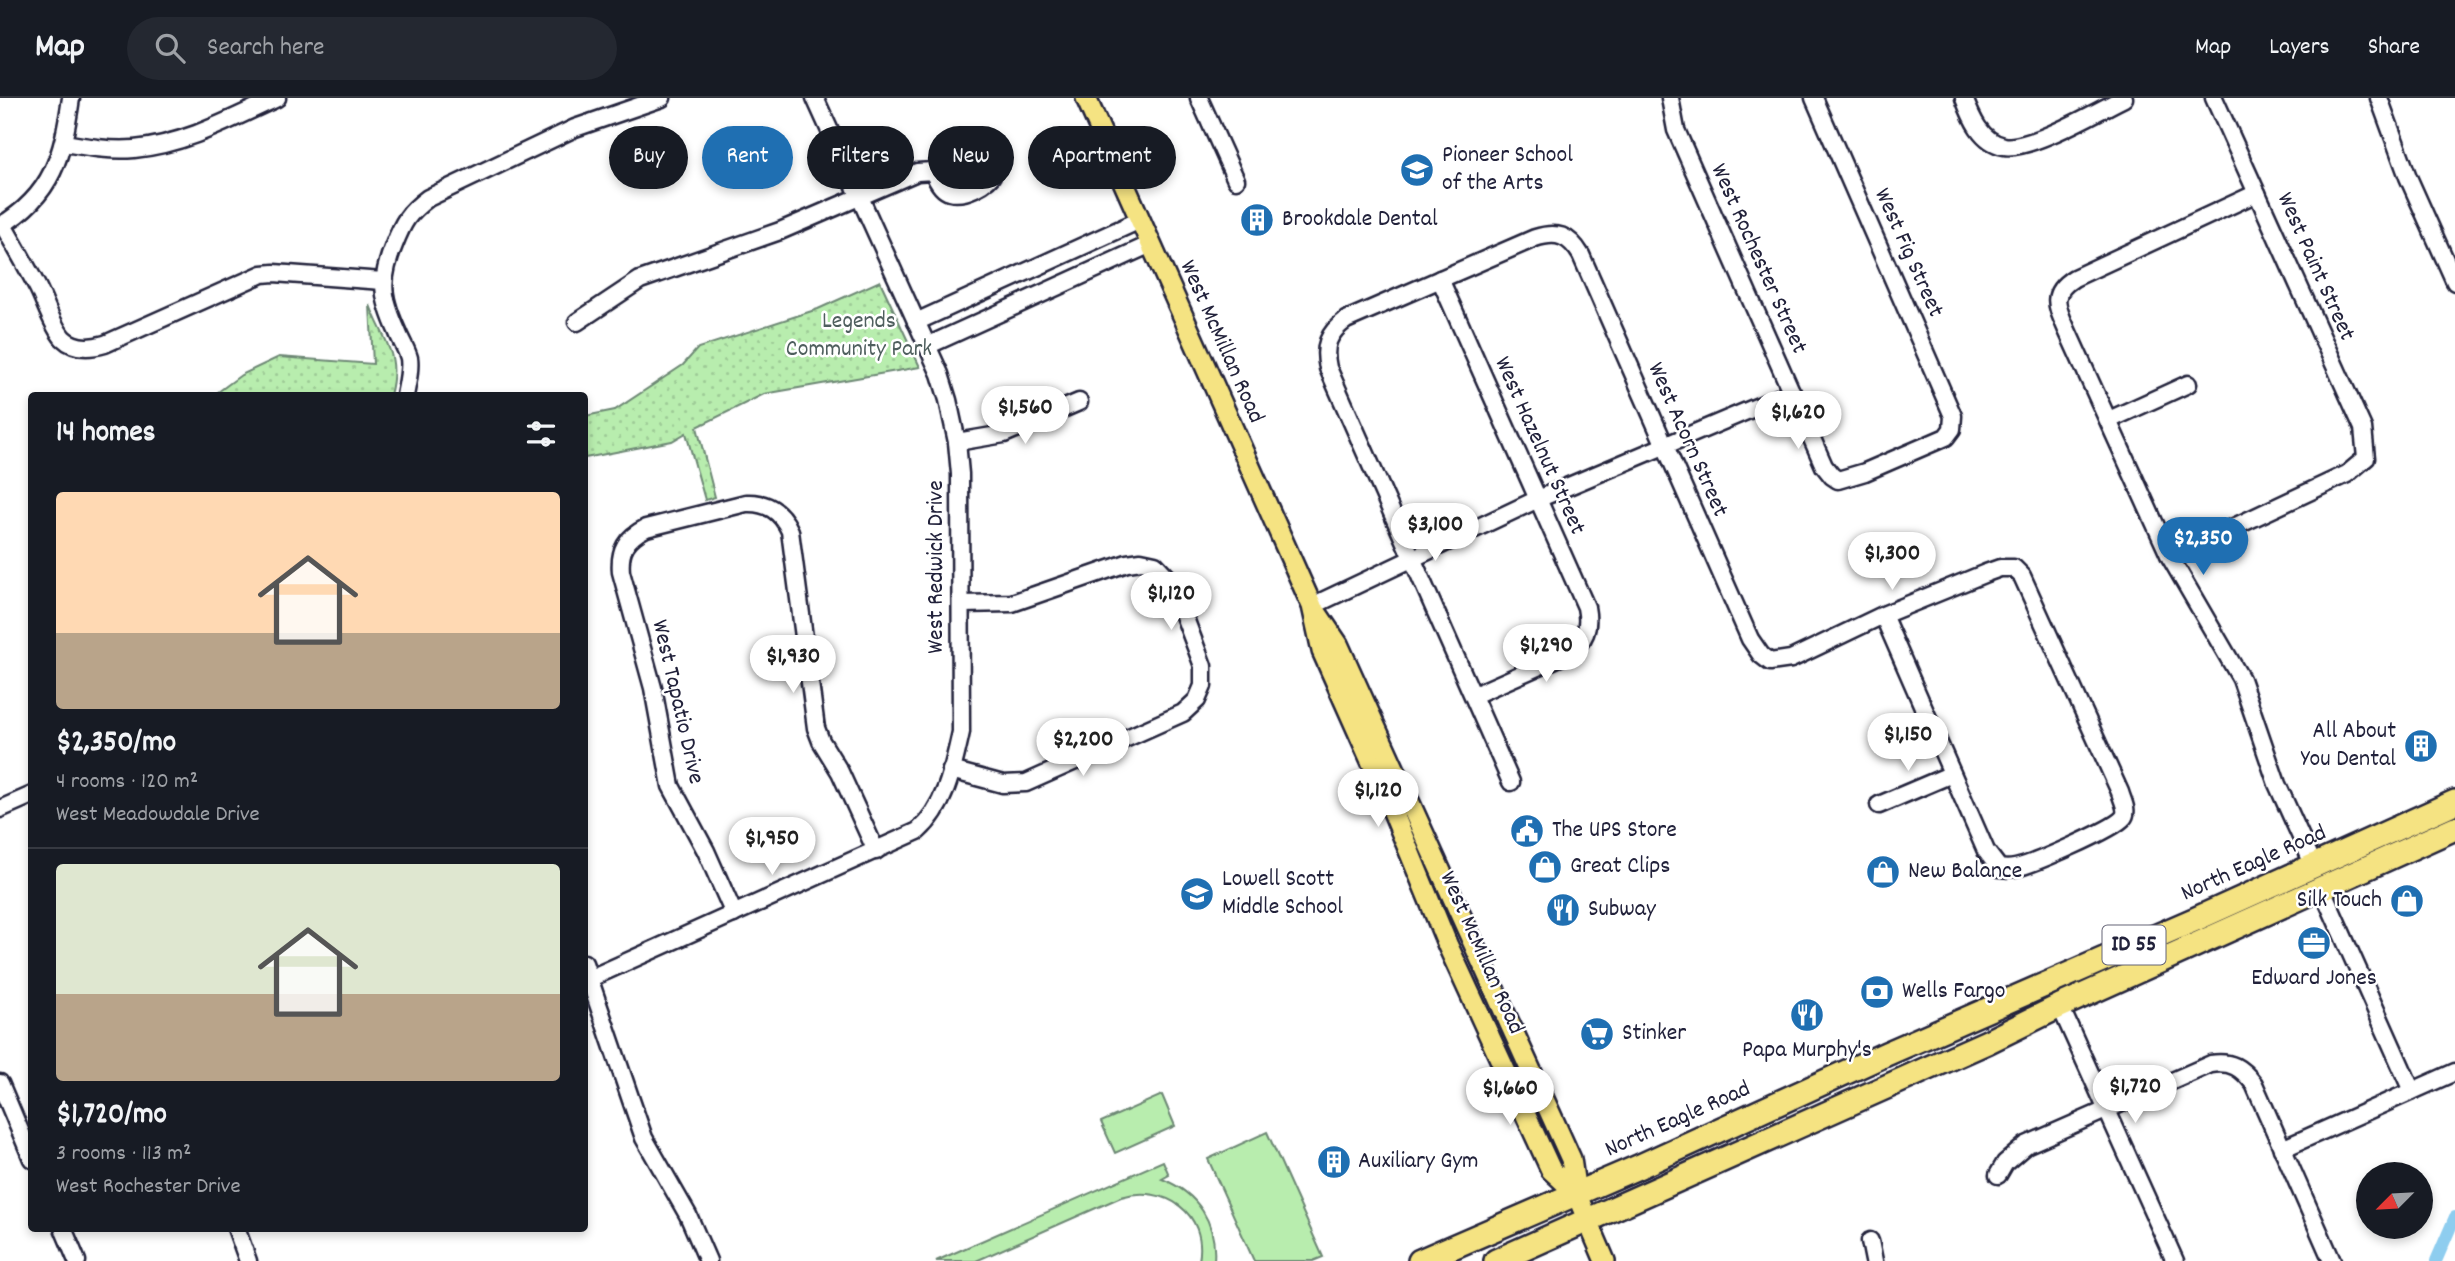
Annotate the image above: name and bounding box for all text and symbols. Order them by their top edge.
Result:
search box [127,17,617,80]
text: Map [35,25,85,72]
icon: search [151,29,189,67]
text: Search here [207,30,325,67]
text: Map [2195,31,2231,65]
text: Layers [2269,31,2330,65]
text: Share [2368,31,2420,65]
chip: Buy [609,126,688,189]
chip: Rent [702,126,793,189]
chip: Filters [807,126,914,189]
chip: New [928,126,1014,189]
chip: Apartment [1028,126,1176,189]
place label: Pioneer School of the Arts [1442,139,1573,201]
school or university icon: Pioneer School of the Arts [1398,151,1436,189]
street label: West Rochester Street [1701,159,1815,359]
street label: West Fig Street [1864,183,1952,323]
street label: West Paint Street [2267,187,2363,347]
building icon: Brookdale Dental [1238,201,1276,239]
place label: Brookdale Dental [1282,203,1438,237]
street label: West McMillan Road [1170,255,1272,429]
park label: Legends Community Park [786,305,932,367]
street label: West Hazelnut Street [1484,351,1594,541]
street label: West Acorn Street [1638,357,1736,523]
pin: $1,560 [968,386,1082,446]
text: $1,560 [997,392,1053,425]
pin: $1,620 [1741,392,1855,451]
text: $1,620 [1771,397,1825,430]
text: 14 homes [56,413,155,456]
icon: filters [522,415,560,453]
street label: West Redwick Drive [920,480,954,654]
pin: $3,100 [1378,504,1492,563]
text: $3,100 [1407,509,1463,542]
pin: $2,350 [2146,518,2260,577]
text: $2,350 [2173,523,2233,556]
pin: $1,300 [1835,532,1949,592]
icon: home [245,537,371,663]
text: $1,300 [1864,538,1920,571]
pin: $1,120 [1114,573,1228,632]
text: $1,120 [1147,578,1195,611]
street label: West Tapatio Drive [642,617,712,787]
pin: $1,290 [1489,624,1603,684]
text: $1,290 [1519,630,1573,663]
pin: $1,930 [736,636,850,695]
text: $1,930 [766,641,820,674]
pin: $1,150 [1851,714,1965,773]
place label: All About You Dental [2301,715,2396,777]
pin: $2,200 [1026,718,1140,778]
text: $1,150 [1883,719,1933,752]
text: $2,350/mo [56,723,176,766]
text: $2,200 [1052,724,1114,757]
building icon: All About You Dental [2402,727,2440,765]
text: 4 rooms · 120 m² [56,766,198,799]
pin: $1,120 [1321,770,1435,829]
text: $1,120 [1354,775,1402,808]
text: West Meadowdale Drive [56,799,260,832]
public building icon: The UPS Store [1508,812,1546,850]
place label: The UPS Store [1552,814,1677,848]
street label: North Eagle Road [2176,817,2332,911]
pin: $1,950 [715,818,829,877]
text: $1,950 [745,823,799,856]
shop icon: Great Clips [1526,848,1564,886]
place label: Great Clips [1570,850,1670,884]
shop icon: New Balance [1864,853,1902,891]
place label: New Balance [1908,855,2022,889]
place label: Lowell Scott Middle School [1222,863,1343,925]
street label: West McMillan Road [1430,866,1532,1040]
school or university icon: Lowell Scott Middle School [1178,875,1216,913]
shop icon: Silk Touch [2388,882,2426,920]
place label: Silk Touch [2297,884,2382,918]
restaurant icon: Subway [1544,891,1582,929]
place label: Subway [1588,893,1657,927]
icon: home [245,909,371,1035]
office icon: Edward Jones [2295,924,2333,962]
road number: ID 55 [2102,926,2166,964]
place label: Edward Jones [2251,962,2377,996]
bank icon: Wells Fargo [1858,973,1896,1011]
place label: Wells Fargo [1902,975,2005,1009]
restaurant icon: Papa Murphy's [1788,996,1826,1034]
supermarket icon: Stinker [1578,1015,1616,1053]
place label: Stinker [1622,1017,1686,1051]
place label: Papa Murphy's [1742,1034,1872,1068]
pin: $1,720 [2078,1066,2192,1125]
pin: $1,660 [1453,1068,1567,1127]
text: $1,720 [2109,1071,2161,1104]
text: $1,660 [1482,1073,1538,1106]
street label: North Eagle Road [1600,1073,1756,1167]
text: $1,720/mo [56,1095,167,1138]
text: 3 rooms · 113 m² [56,1138,192,1171]
building icon: Auxiliary Gym [1315,1143,1353,1181]
place label: Auxiliary Gym [1358,1145,1479,1179]
north arrow [2356,1162,2432,1239]
map controls [2356,1162,2433,1239]
text: West Rochester Drive [56,1171,241,1204]

